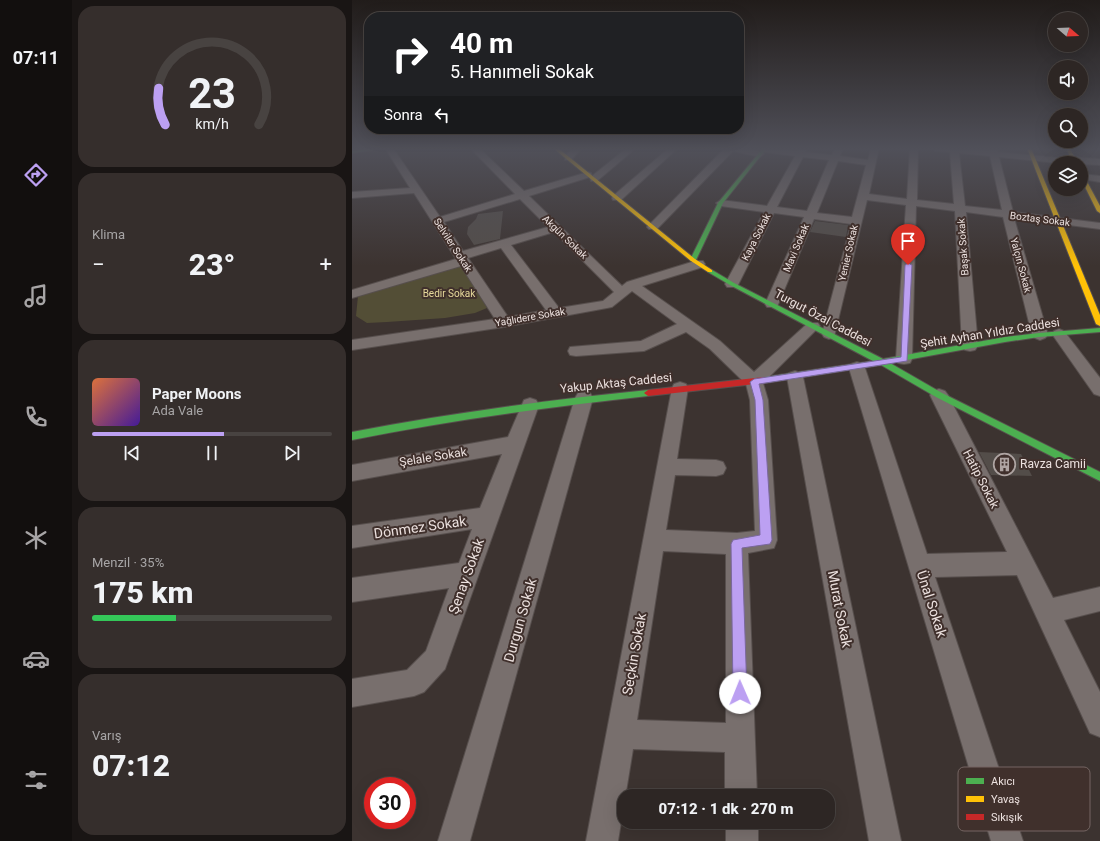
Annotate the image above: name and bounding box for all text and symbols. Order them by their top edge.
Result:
north arrow [1048,12,1088,52]
map controls [1048,12,1088,196]
text: 40 m [450,27,513,60]
icon: right [384,28,436,80]
text: 07:11 [13,47,59,68]
button: sound [1048,60,1088,100]
text: 5. Hanımeli Sokak [450,61,594,82]
text: 23 [188,68,236,117]
icon: left [431,104,453,126]
text: Sonra [384,106,423,124]
button: search [1048,108,1088,148]
text: km/h [195,115,229,131]
button: layers [1048,156,1088,196]
icon: directions [22,161,50,189]
street label: Boztaş Sokak [1009,210,1072,228]
street label: Kaya Sokak [739,211,773,262]
street label: Akgün Sokak [540,213,590,262]
street label: Selviler Sokak [432,216,475,275]
street label: Başak Sokak [955,217,970,276]
street label: Mavi Sokak [781,221,811,274]
street label: Yenier Sokak [836,223,860,282]
pin [891,224,925,265]
text: Klima [92,227,125,242]
icon: arrive [897,230,919,252]
street label: Yalçın Sokak [1008,236,1034,295]
text: 23° [189,247,235,282]
text: − [92,252,105,277]
text: + [320,252,332,277]
icon: music [22,282,50,310]
street label: Turgut Özal Caddesi [772,286,874,349]
park label: Bedir Sokak [423,288,476,299]
street label: Yağlıdere Sokak [494,305,567,329]
street label: Şehit Ayhan Yıldız Caddesi [919,315,1061,351]
street label: Yakup Aktaş Caddesi [559,370,673,396]
text: Paper Moons [152,385,242,403]
icon: phone [22,403,50,431]
text: Ada Vale [152,403,203,418]
icon: previous [121,442,143,464]
icon: pause [201,442,223,464]
icon: next [281,442,303,464]
street label: Şelale Sokak [398,445,469,469]
street label: Hatip Sokak [960,447,1002,512]
building icon: Ravza Camii [992,451,1018,477]
place label: Ravza Camii [1020,457,1086,471]
street label: Dönmez Sokak [373,512,468,541]
icon: climate [22,524,50,552]
street label: Şenay Sokak [445,535,487,616]
text: Menzil · 35% [92,555,164,570]
street label: Murat Sokak [825,569,855,650]
street label: Ünal Sokak [914,569,951,640]
text: 175 km [92,575,194,610]
street label: Durgun Sokak [500,575,540,664]
street label: Seçkin Sokak [619,611,649,696]
icon: car [22,645,50,673]
position arrow [719,672,761,714]
text: Varış [92,728,121,743]
text: 07:12 [92,748,170,783]
icon: filters [22,766,50,794]
legend [958,767,1090,831]
text: Akıcı [991,775,1015,788]
speed limit sign: 30 [364,777,416,829]
text: Yavaş [991,793,1020,806]
text: 07:12 · 1 dk · 270 m [659,800,793,818]
text: Sıkışık [991,811,1023,824]

